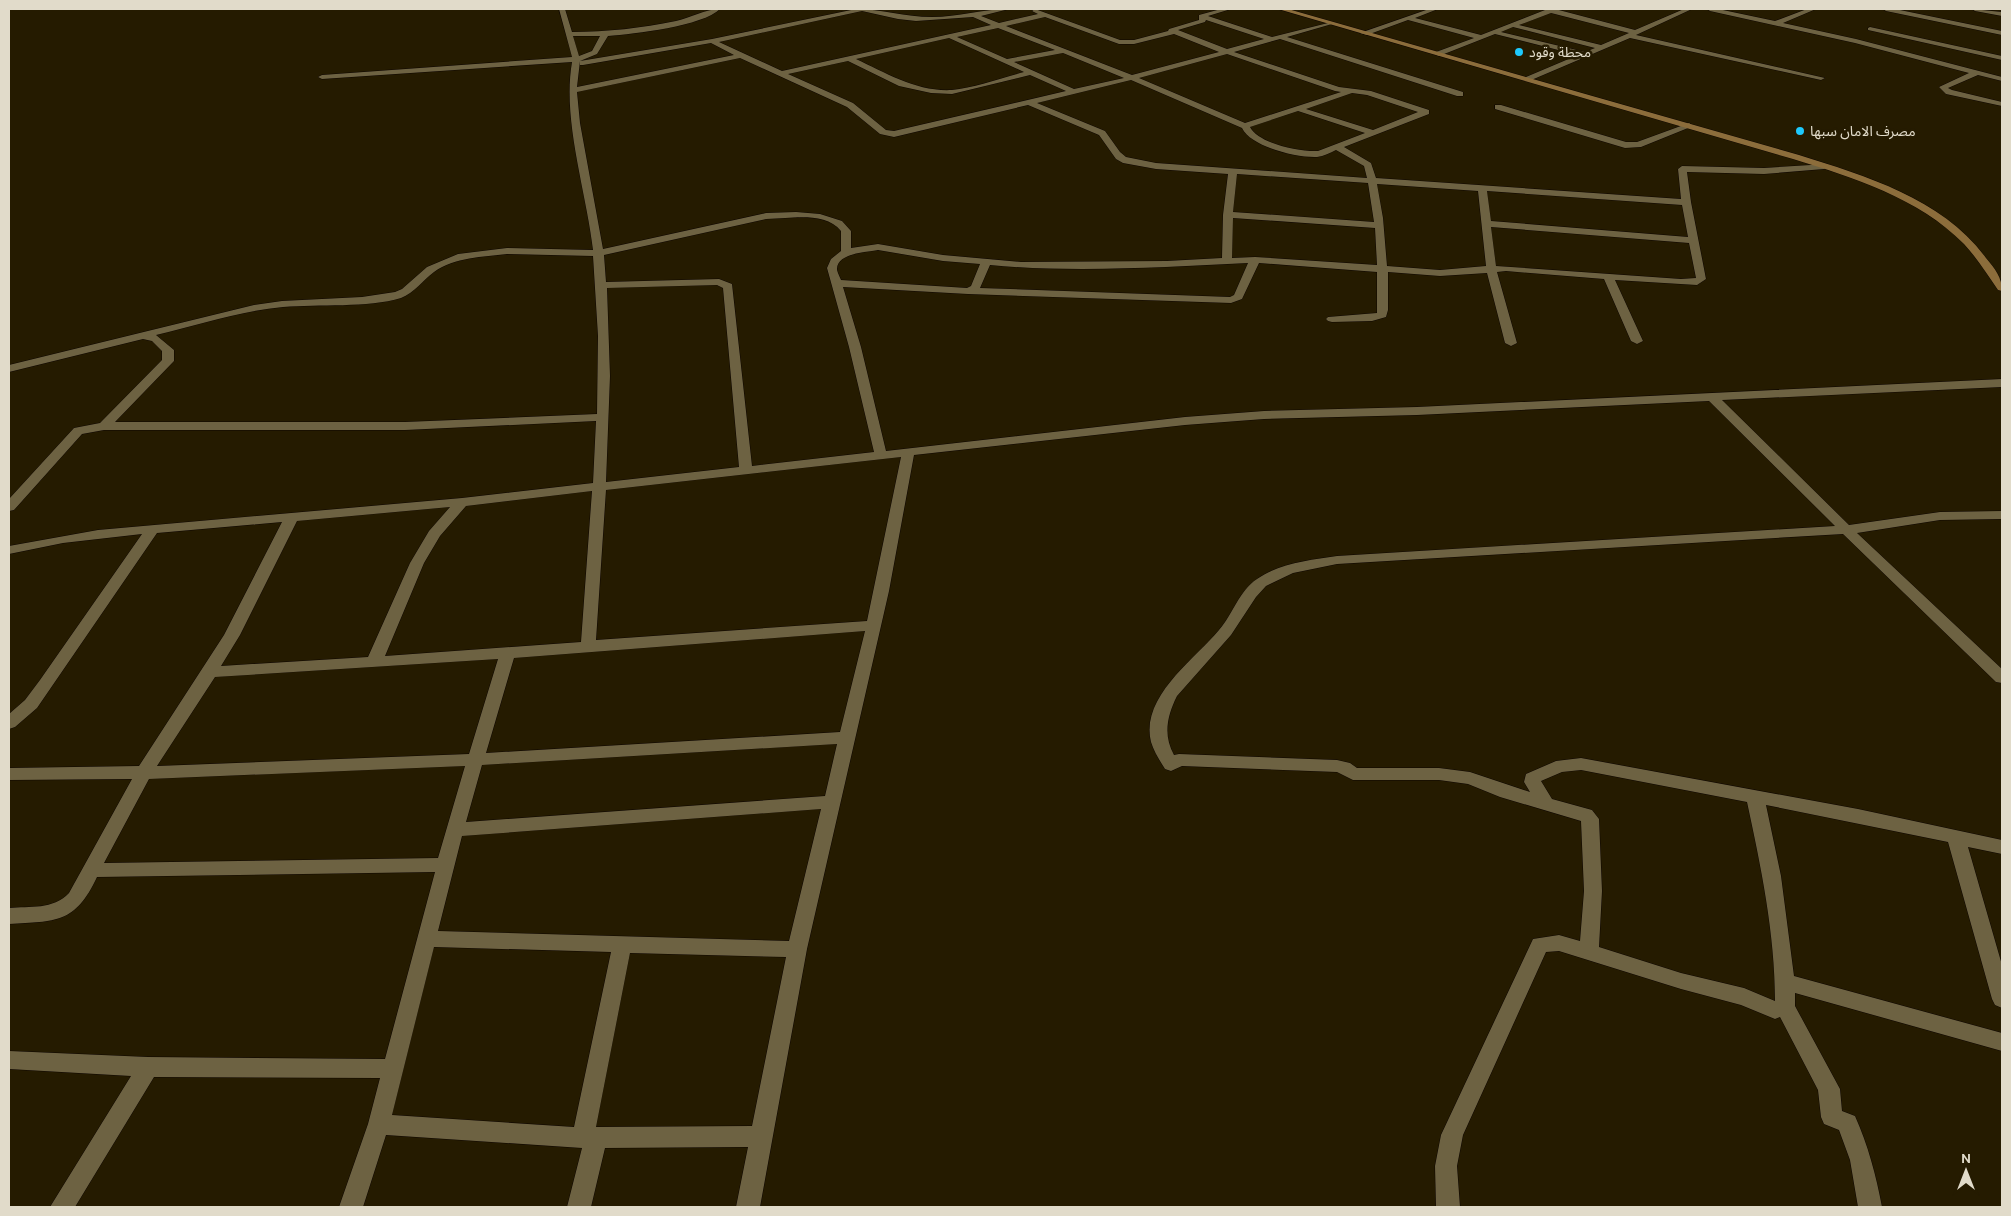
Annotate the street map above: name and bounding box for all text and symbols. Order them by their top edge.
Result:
place label: محطة وقود [1529,45,1591,62]
marker: محطة وقود [1513,46,1525,58]
place label: مصرف الامان سبها [1810,124,1916,141]
marker: مصرف الامان سبها [1794,125,1806,137]
north arrow [1941,1146,1991,1196]
text: N [1961,1151,1971,1168]

